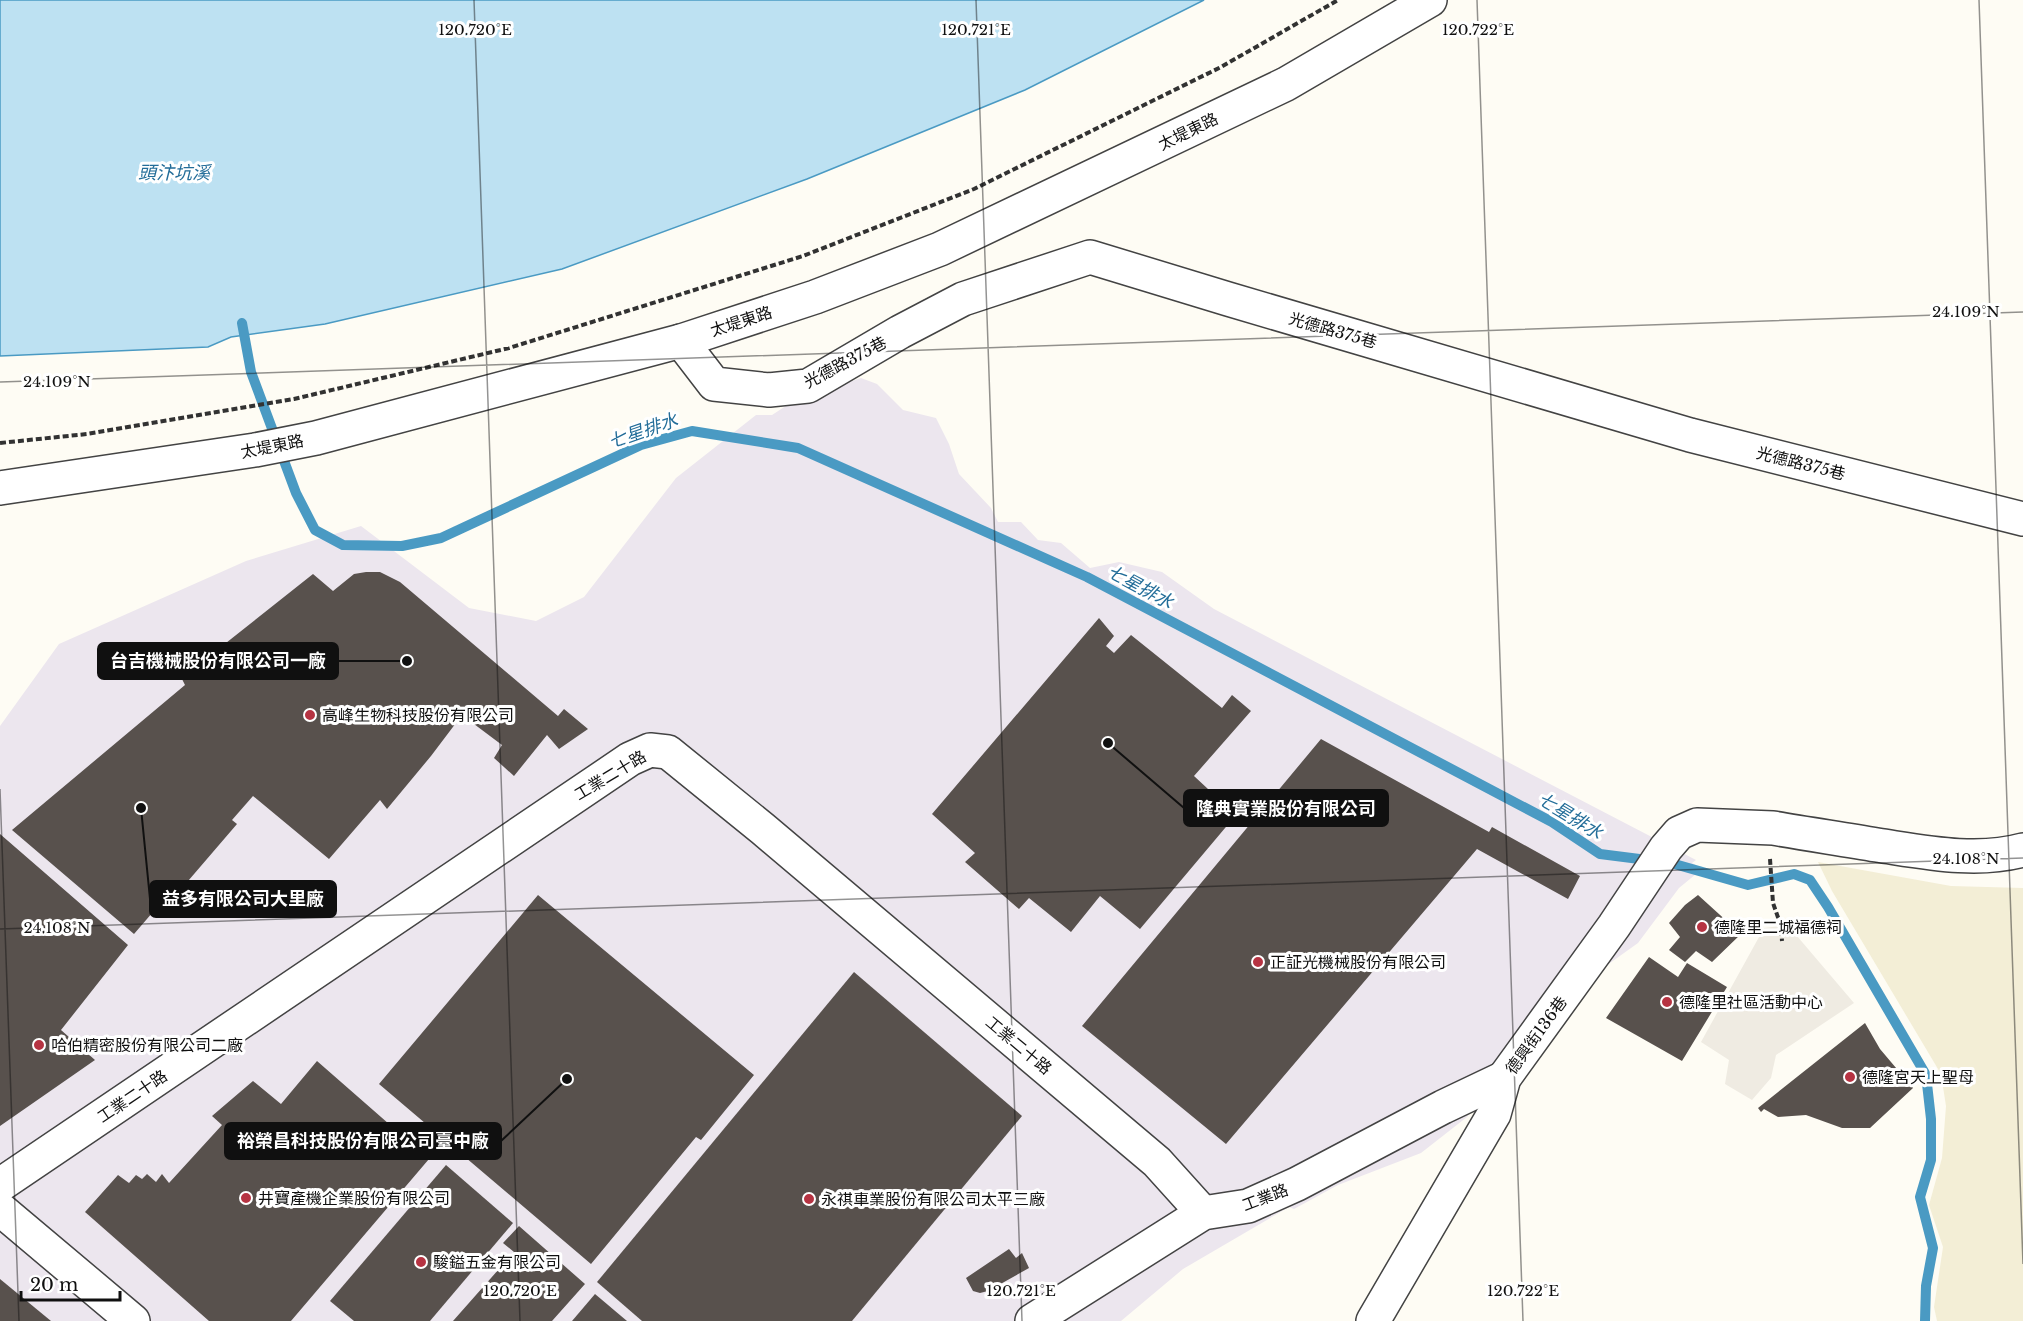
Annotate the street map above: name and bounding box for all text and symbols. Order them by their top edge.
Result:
text: 120.720°E [438,20,512,39]
text: 120.721°E [941,20,1011,39]
text: 120.722°E [1442,20,1514,39]
street label: 太堤東路 [1155,108,1221,154]
water label: 頭汴坑溪 [138,162,213,184]
street label: 太堤東路 [707,302,775,340]
text: 24.109°N [1932,302,2000,321]
street label: 光德路375巷 [1287,308,1379,352]
street label: 光德路375巷 [800,332,890,392]
text: 24.109°N [23,372,91,391]
water label: 七星排水 [605,409,682,453]
street label: 太堤東路 [239,430,305,462]
street label: 光德路375巷 [1755,442,1847,484]
water label: 七星排水 [1103,560,1178,614]
callout: 台吉機械股份有限公司一廠 [98,643,338,679]
text: 台吉機械股份有限公司一廠 [110,650,326,672]
place label: 高峰生物科技股份有限公司 [322,705,514,725]
marker: 高峰生物科技股份有限公司 [303,708,317,722]
street label: 工業二十路 [571,746,649,804]
water label: 七星排水 [1533,788,1607,844]
callout: 隆典實業股份有限公司 [1184,790,1388,826]
text: 隆典實業股份有限公司 [1196,798,1376,820]
text: 24.108°N [1932,849,2000,868]
callout: 益多有限公司大里廠 [150,881,336,917]
text: 益多有限公司大里廠 [162,888,324,910]
place label: 德隆里二城福德祠 [1714,917,1842,937]
text: 24.108°N [23,918,91,937]
marker: 德隆里二城福德祠 [1695,920,1709,934]
place label: 正証光機械股份有限公司 [1270,952,1446,972]
marker: 正証光機械股份有限公司 [1251,955,1265,969]
street label: 德興街136巷 [1501,992,1571,1078]
place label: 德隆里社區活動中心 [1679,992,1823,1012]
marker: 德隆里社區活動中心 [1660,995,1674,1009]
street label: 工業二十路 [982,1012,1056,1078]
place label: 哈伯精密股份有限公司二廠 [51,1035,243,1055]
marker: 哈伯精密股份有限公司二廠 [32,1038,46,1052]
street label: 工業二十路 [93,1065,171,1127]
place label: 德隆宮天上聖母 [1862,1067,1974,1087]
marker: 德隆宮天上聖母 [1843,1070,1857,1084]
callout: 裕榮昌科技股份有限公司臺中廠 [225,1123,501,1159]
text: 裕榮昌科技股份有限公司臺中廠 [237,1130,489,1152]
street label: 工業路 [1239,1179,1291,1215]
place label: 井寶產機企業股份有限公司 [258,1188,450,1208]
place label: 永祺車業股份有限公司太平三廠 [821,1189,1045,1209]
marker: 井寶產機企業股份有限公司 [239,1191,253,1205]
marker: 永祺車業股份有限公司太平三廠 [802,1192,816,1206]
place label: 駿鎰五金有限公司 [433,1252,561,1272]
marker: 駿鎰五金有限公司 [414,1255,428,1269]
scale bar [21,1264,120,1302]
text: 20 m [30,1274,78,1296]
text: 120.720°E [483,1281,557,1300]
text: 120.721°E [986,1281,1056,1300]
text: 120.722°E [1487,1281,1559,1300]

